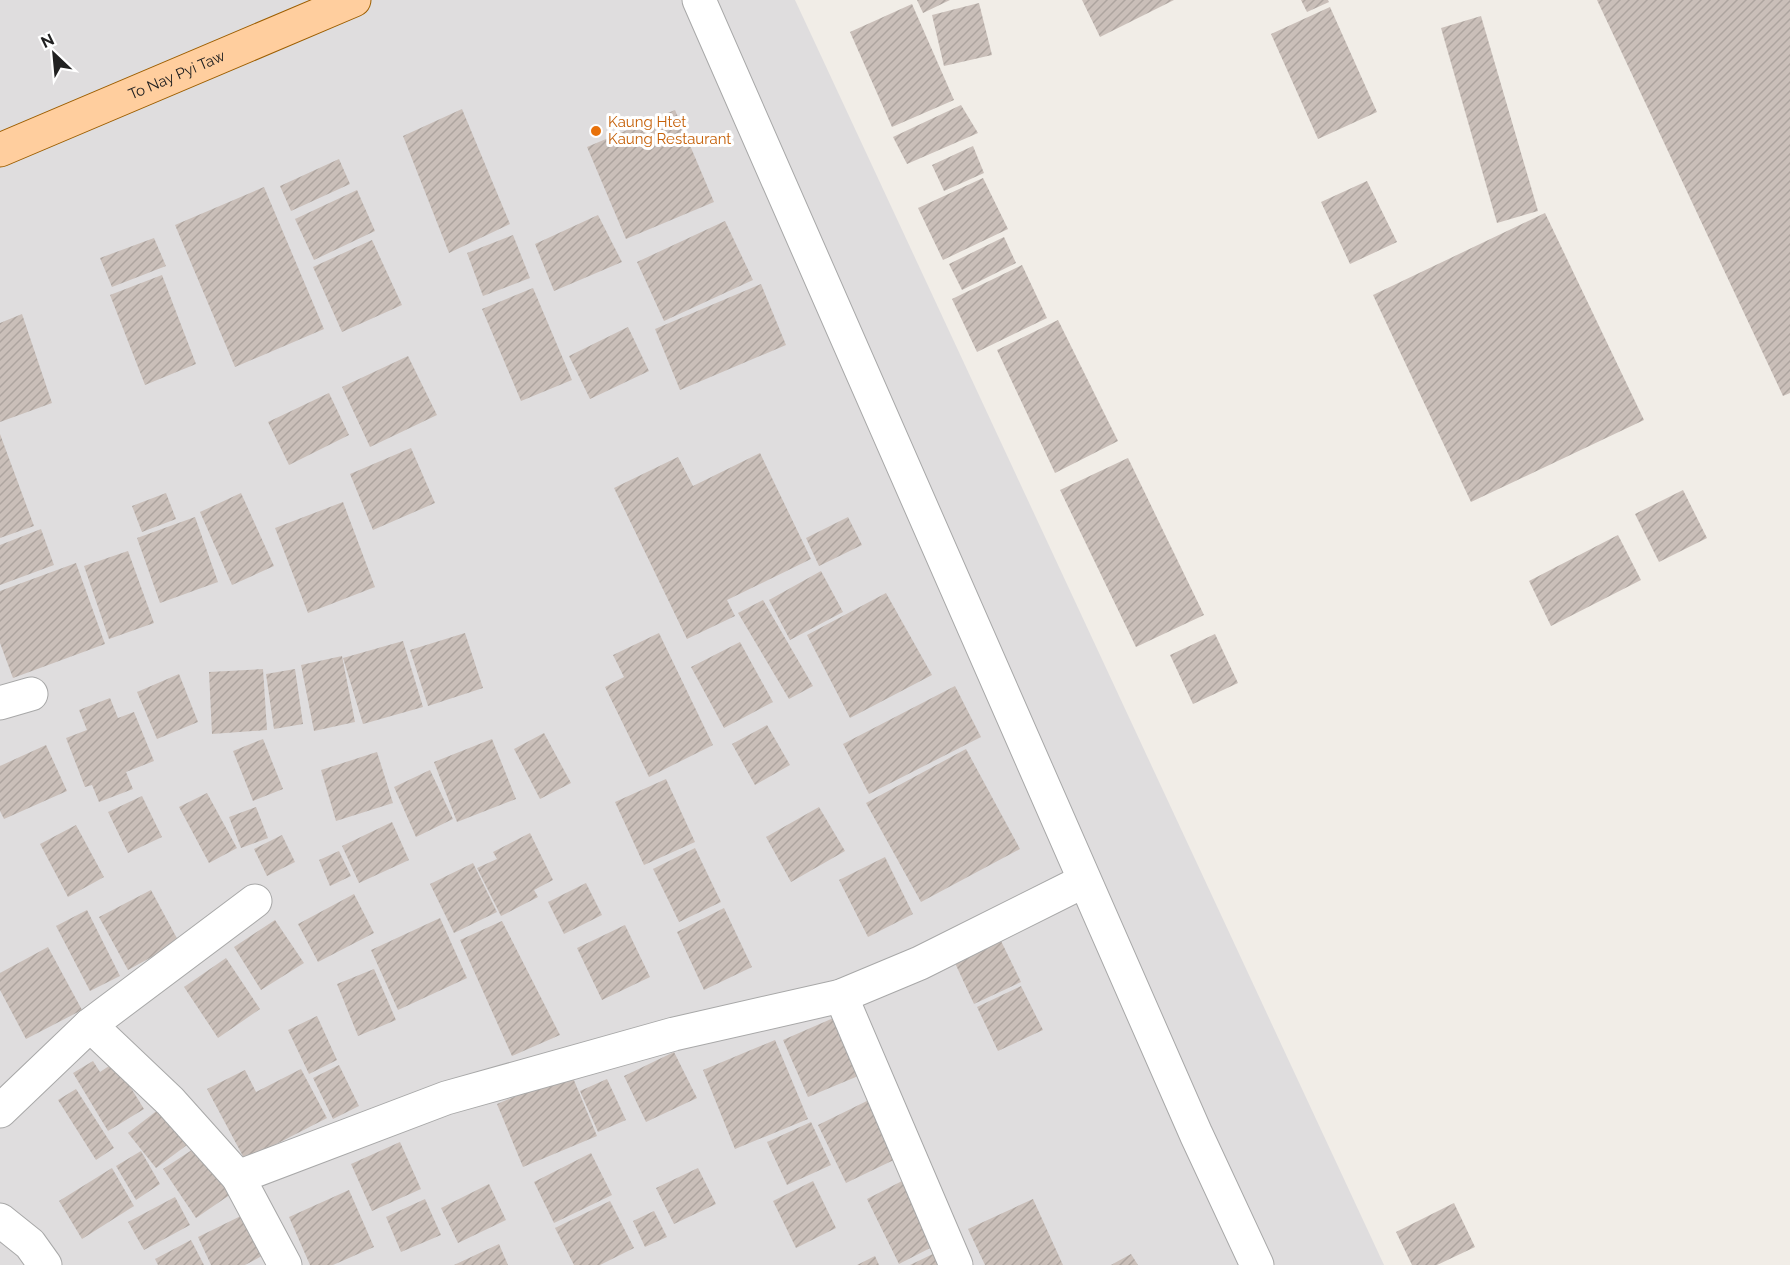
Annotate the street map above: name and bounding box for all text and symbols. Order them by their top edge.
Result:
north arrow [24,24,84,84]
text: N [38,30,57,52]
street label: To Nay Pyi Taw [126,47,228,104]
place label: Kaung Htet Kaung Restaurant [608,113,731,148]
marker: Kaung Htet Kaung Restaurant [589,124,603,138]

